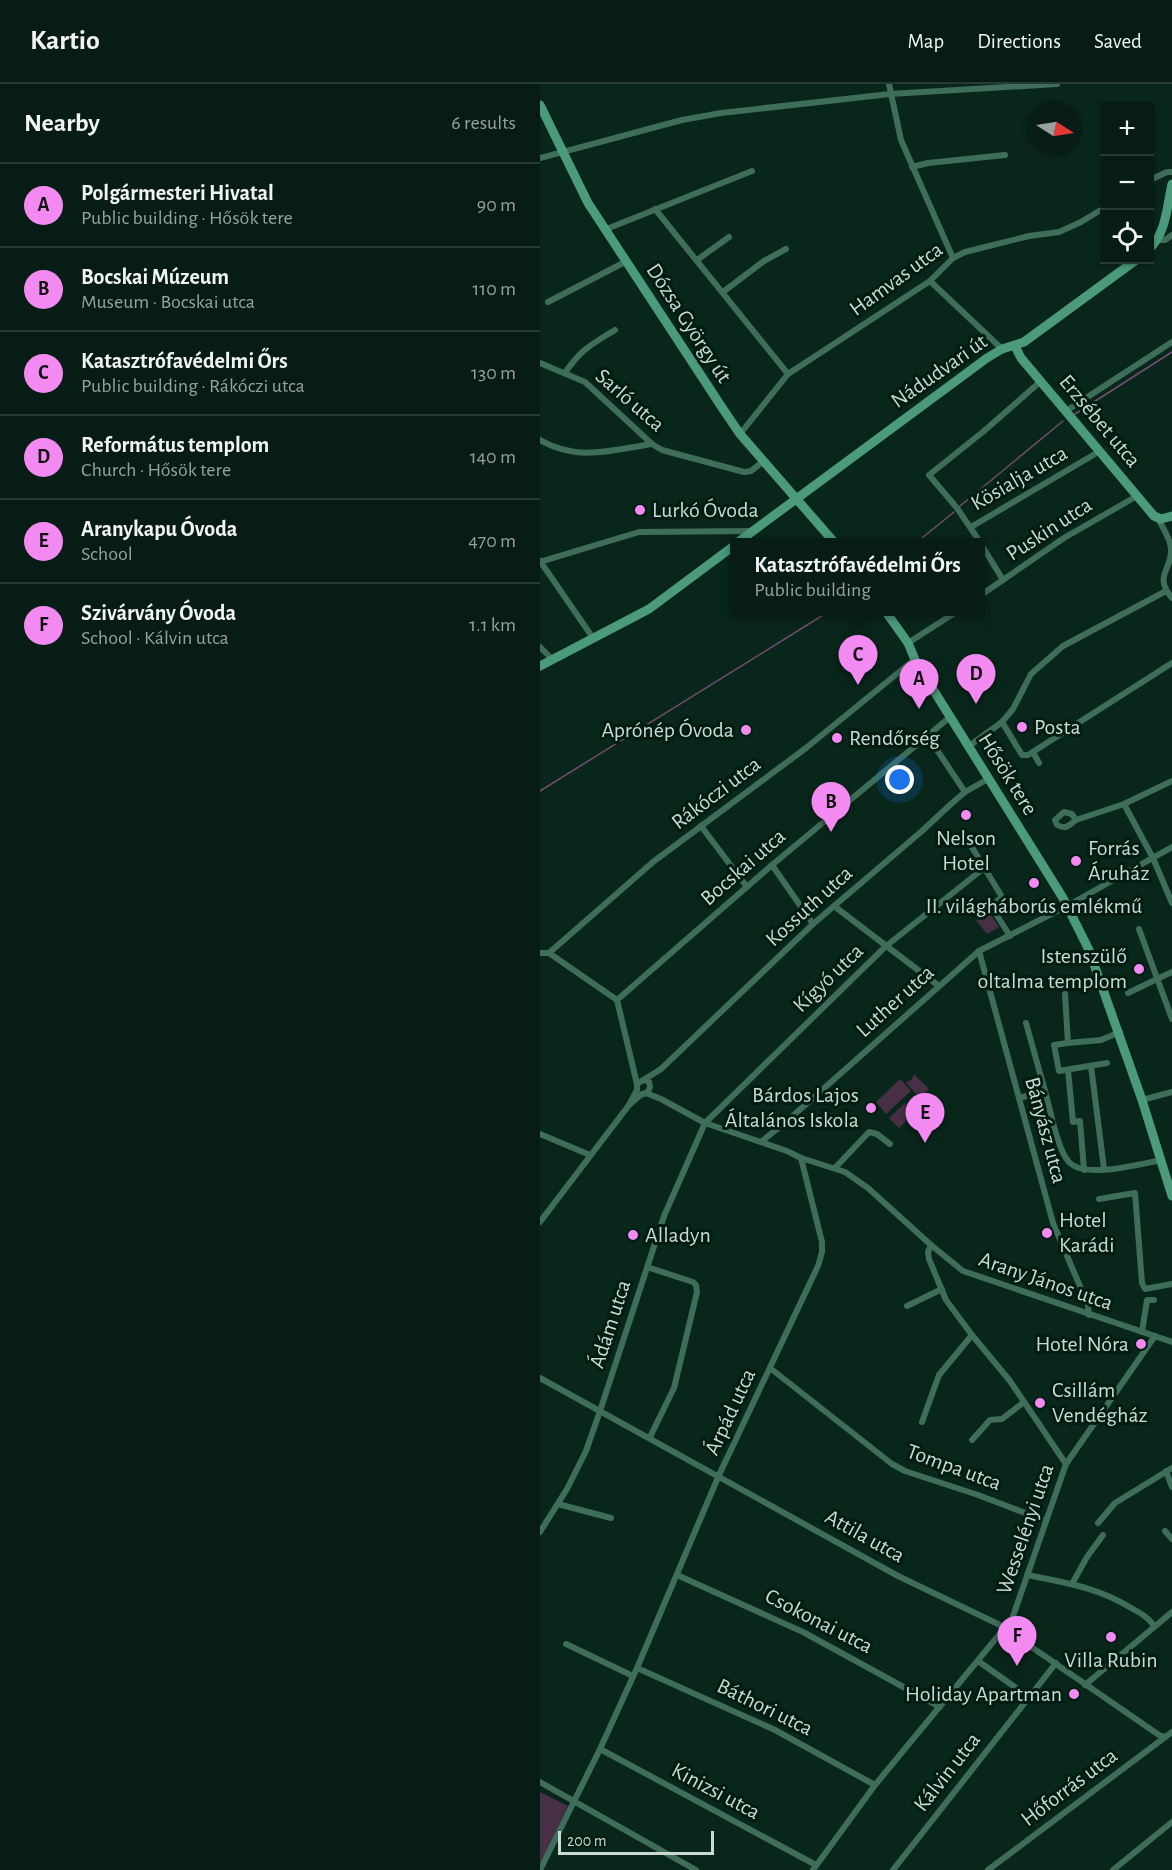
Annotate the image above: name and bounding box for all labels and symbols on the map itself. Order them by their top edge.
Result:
north arrow [1028,102,1082,156]
street label: Hamvas utca [845,238,947,320]
street label: Dózsa György út [642,259,736,387]
street label: Nádudvari út [887,330,991,412]
street label: Sarló utca [591,364,669,436]
street label: Erzsébet utca [1055,371,1145,471]
street label: Kösialja utca [967,442,1071,514]
street label: Puskin utca [1002,493,1096,565]
place label: Lurkó Óvoda [652,498,759,521]
marker: Lurkó Óvoda [633,503,647,517]
pin: C [838,636,878,685]
pin: D [956,654,996,704]
pin: A [900,660,938,709]
place label: Posta [1034,716,1081,738]
place label: Aprónép Óvoda [601,718,734,741]
marker: Posta [1015,720,1029,734]
marker: Aprónép Óvoda [739,723,753,737]
place label: Rendőrség [849,727,940,749]
street label: Hősök tere [974,729,1042,819]
marker: Rendőrség [830,731,844,745]
street label: Rákóczi utca [667,753,765,833]
your location [885,765,914,794]
pin: B [812,782,850,832]
marker: Nelson Hotel [959,808,973,822]
street label: Bocskai utca [697,825,789,909]
place label: Nelson Hotel [936,827,996,874]
place label: Forrás Áruház [1088,837,1150,884]
marker: Forrás Áruház [1069,854,1083,868]
street label: Kossuth utca [761,862,857,950]
marker: II. világháborús emlékmű [1027,876,1041,890]
place label: II. világháborús emlékmű [926,895,1142,917]
street label: Kígyó utca [789,940,867,1016]
place label: Istenszülő oltalma templom [977,945,1127,992]
street label: Luther utca [852,961,938,1041]
marker: Istenszülő oltalma templom [1132,962,1146,976]
street label: Bányász utca [1021,1074,1071,1186]
place label: Bárdos Lajos Általános Iskola [725,1084,859,1131]
pin: E [906,1094,944,1143]
marker: Bárdos Lajos Általános Iskola [864,1101,878,1115]
place label: Hotel Karádi [1059,1209,1115,1256]
place label: Alladyn [645,1224,711,1246]
marker: Hotel Karádi [1040,1226,1054,1240]
marker: Alladyn [626,1228,640,1242]
street label: Arany János utca [976,1248,1116,1314]
street label: Ádám utca [584,1277,635,1371]
place label: Hotel Nóra [1035,1333,1129,1355]
marker: Hotel Nóra [1134,1337,1148,1351]
street label: Árpád utca [700,1365,759,1458]
place label: Csillám Vendégház [1052,1379,1148,1426]
marker: Csillám Vendégház [1033,1396,1047,1410]
street label: Tompa utca [904,1440,1004,1494]
street label: Wesselényi utca [992,1461,1058,1597]
street label: Attila utca [822,1505,908,1567]
street label: Csokonai utca [762,1585,876,1657]
pin: F [998,1616,1036,1666]
marker: Villa Rubin [1104,1630,1118,1644]
place label: Villa Rubin [1064,1649,1158,1671]
street label: Báthori utca [714,1674,816,1740]
place label: Holiday Apartman [905,1683,1062,1705]
marker: Holiday Apartman [1067,1687,1081,1701]
street label: Kálvin utca [910,1728,984,1816]
street label: Hőforrás utca [1017,1744,1121,1830]
street label: Kinizsi utca [668,1759,764,1823]
scale bar [558,1828,714,1856]

